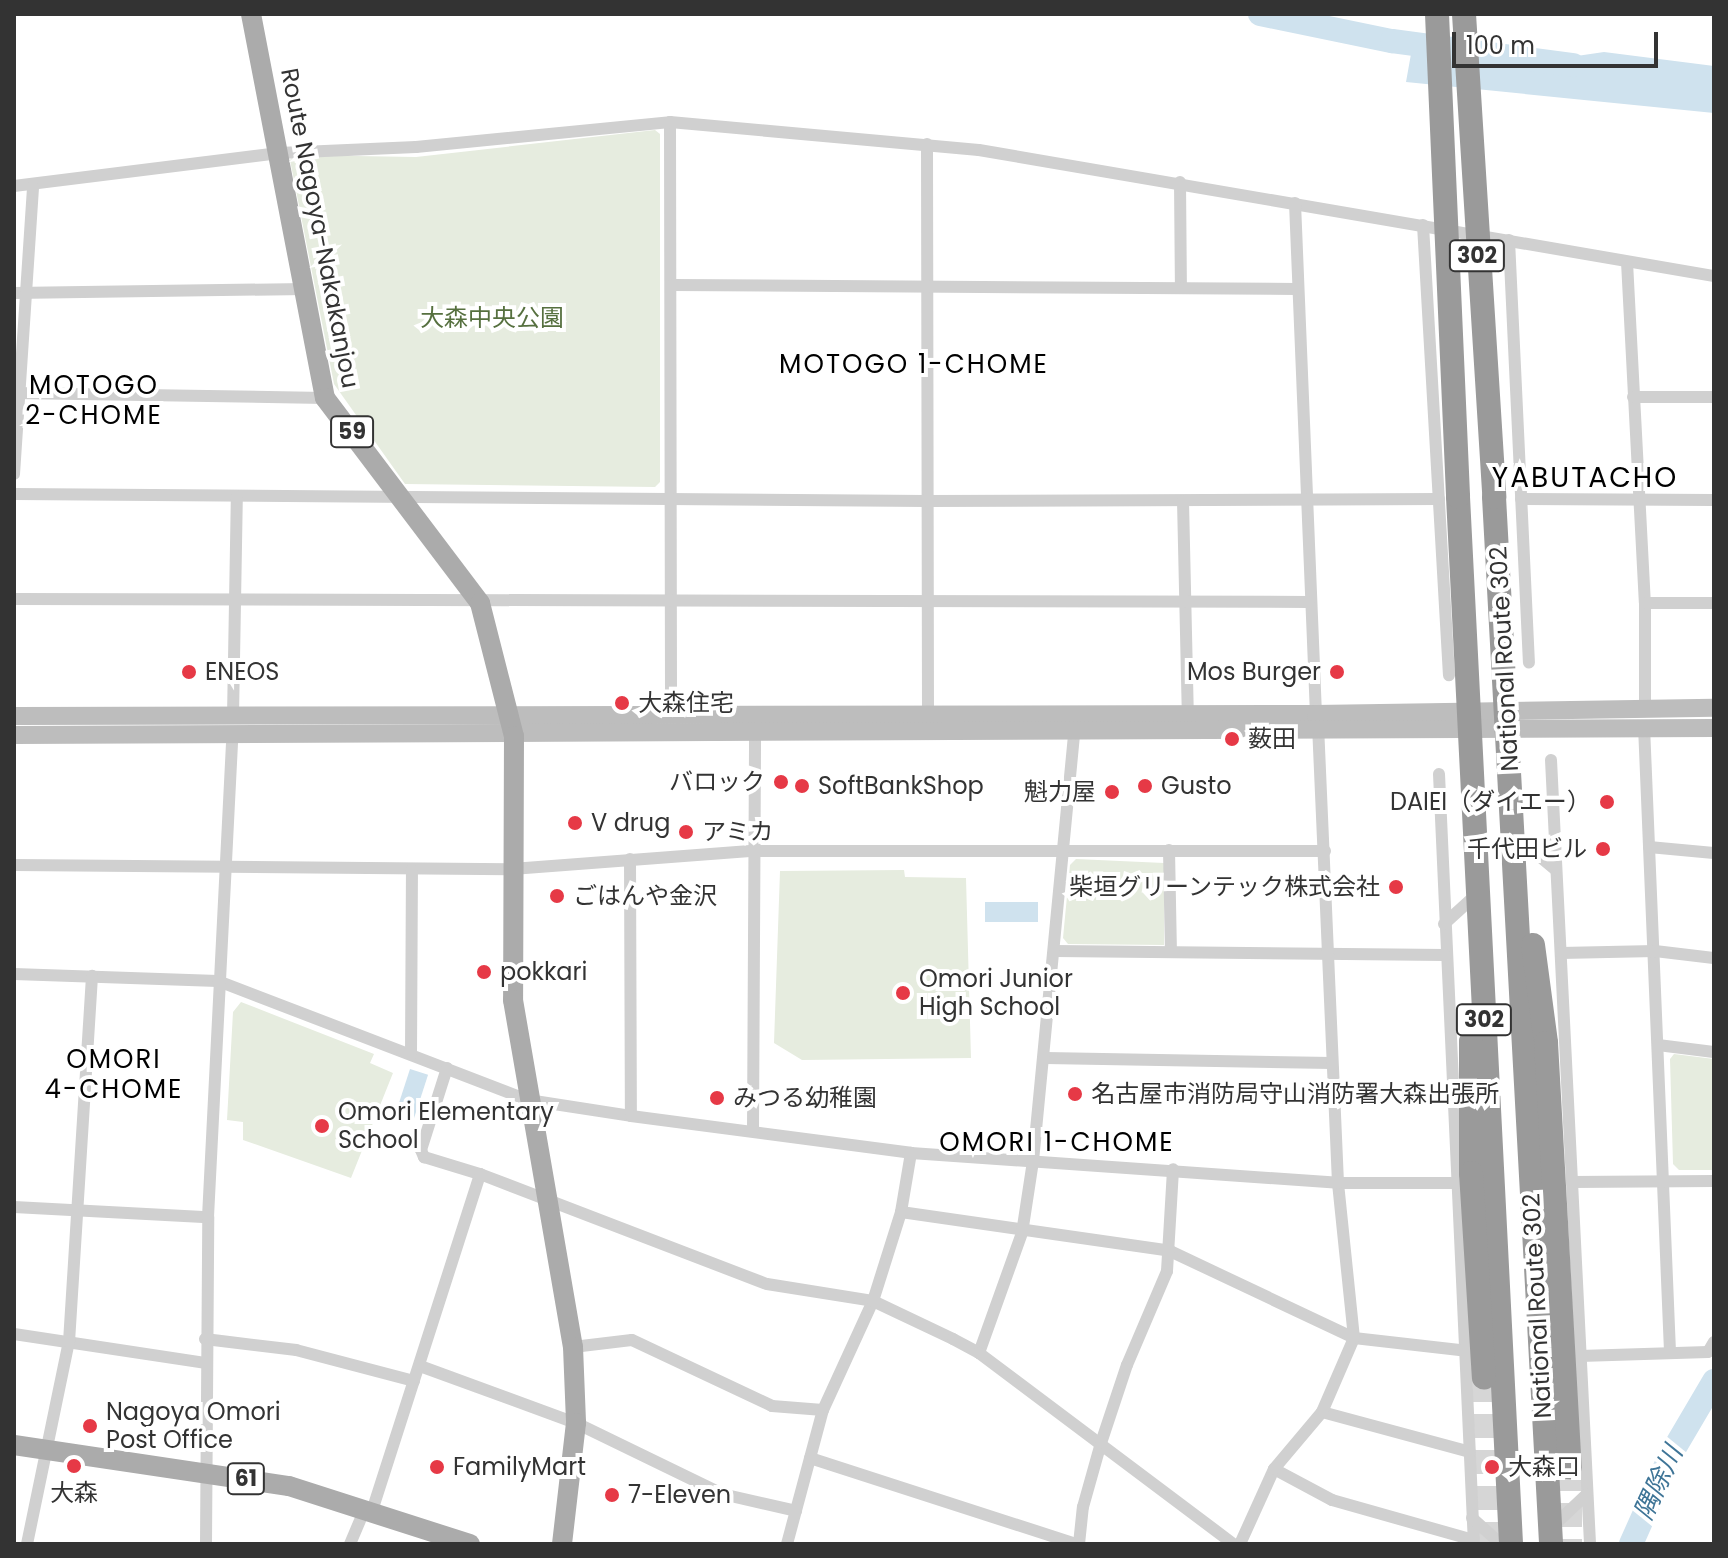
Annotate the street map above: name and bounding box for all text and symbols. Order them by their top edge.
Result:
scale bar [1456,16,1662,66]
text: 100 m [1466,29,1535,62]
street label: Route Nagoya-Nakakanjou [275,66,365,390]
road number: 302 [1447,238,1507,274]
park label: 大森中央公園 [420,304,564,332]
district label: MOTOGO 1-CHOME [779,349,1049,381]
district label: MOTOGO 2-CHOME [25,370,163,432]
road number: 59 [330,414,374,450]
district label: YABUTACHO [1492,461,1678,495]
street label: National Route 302 [1484,546,1524,772]
place label: ENEOS [205,658,279,686]
place label: Mos Burger [1187,658,1321,686]
marker: ENEOS [180,663,198,681]
marker: Mos Burger [1328,663,1346,681]
place label: 大森住宅 [638,689,734,717]
marker: 大森住宅 [613,694,631,712]
place label: 薮田 [1248,725,1296,753]
marker: 薮田 [1223,730,1241,748]
place label: バロック [669,768,765,796]
place label: SoftBankShop [818,772,984,800]
place label: Gusto [1161,772,1232,800]
marker: バロック [772,773,790,791]
marker: SoftBankShop [793,777,811,795]
marker: Gusto [1136,777,1154,795]
place label: 魁力屋 [1024,778,1096,806]
marker: 魁力屋 [1103,783,1121,801]
place label: DAIEI（ダイエー） [1390,788,1591,816]
marker: DAIEI（ダイエー） [1598,793,1616,811]
place label: V drug [591,809,670,837]
marker: V drug [566,814,584,832]
place label: アミカ [702,818,774,846]
marker: アミカ [677,823,695,841]
place label: 千代田ビル [1467,835,1587,863]
marker: 千代田ビル [1594,840,1612,858]
place label: 柴垣グリーンテック株式会社 [1068,873,1380,901]
marker: 柴垣グリーンテック株式会社 [1387,878,1405,896]
place label: ごはんや金沢 [573,882,717,910]
marker: ごはんや金沢 [548,887,566,905]
place label: pokkari [500,958,587,986]
marker: pokkari [475,963,493,981]
place label: Omori Junior High School [919,965,1073,1021]
marker: Omori Junior High School [894,984,912,1002]
road number: 302 [1454,1002,1514,1038]
district label: OMORI 4-CHOME [45,1044,183,1106]
place label: 名古屋市消防局守山消防署大森出張所 [1091,1080,1499,1108]
place label: みつる幼稚園 [733,1084,877,1112]
marker: 名古屋市消防局守山消防署大森出張所 [1066,1085,1084,1103]
marker: みつる幼稚園 [708,1089,726,1107]
place label: Omori Elementary School [338,1098,554,1154]
marker: Omori Elementary School [313,1117,331,1135]
district label: OMORI 1-CHOME [939,1127,1175,1159]
street label: National Route 302 [1517,1193,1557,1419]
place label: Nagoya Omori Post Office [106,1398,281,1454]
marker: Nagoya Omori Post Office [81,1417,99,1435]
water label: 隅除川 [1628,1441,1690,1525]
place label: FamilyMart [453,1453,586,1481]
place label: 大森口 [1508,1453,1580,1481]
marker: 大森 [65,1457,83,1475]
marker: FamilyMart [428,1458,446,1476]
marker: 大森口 [1483,1458,1501,1476]
road number: 61 [226,1461,266,1497]
place label: 大森 [50,1479,98,1507]
place label: 7-Eleven [628,1481,731,1509]
marker: 7-Eleven [603,1486,621,1504]

